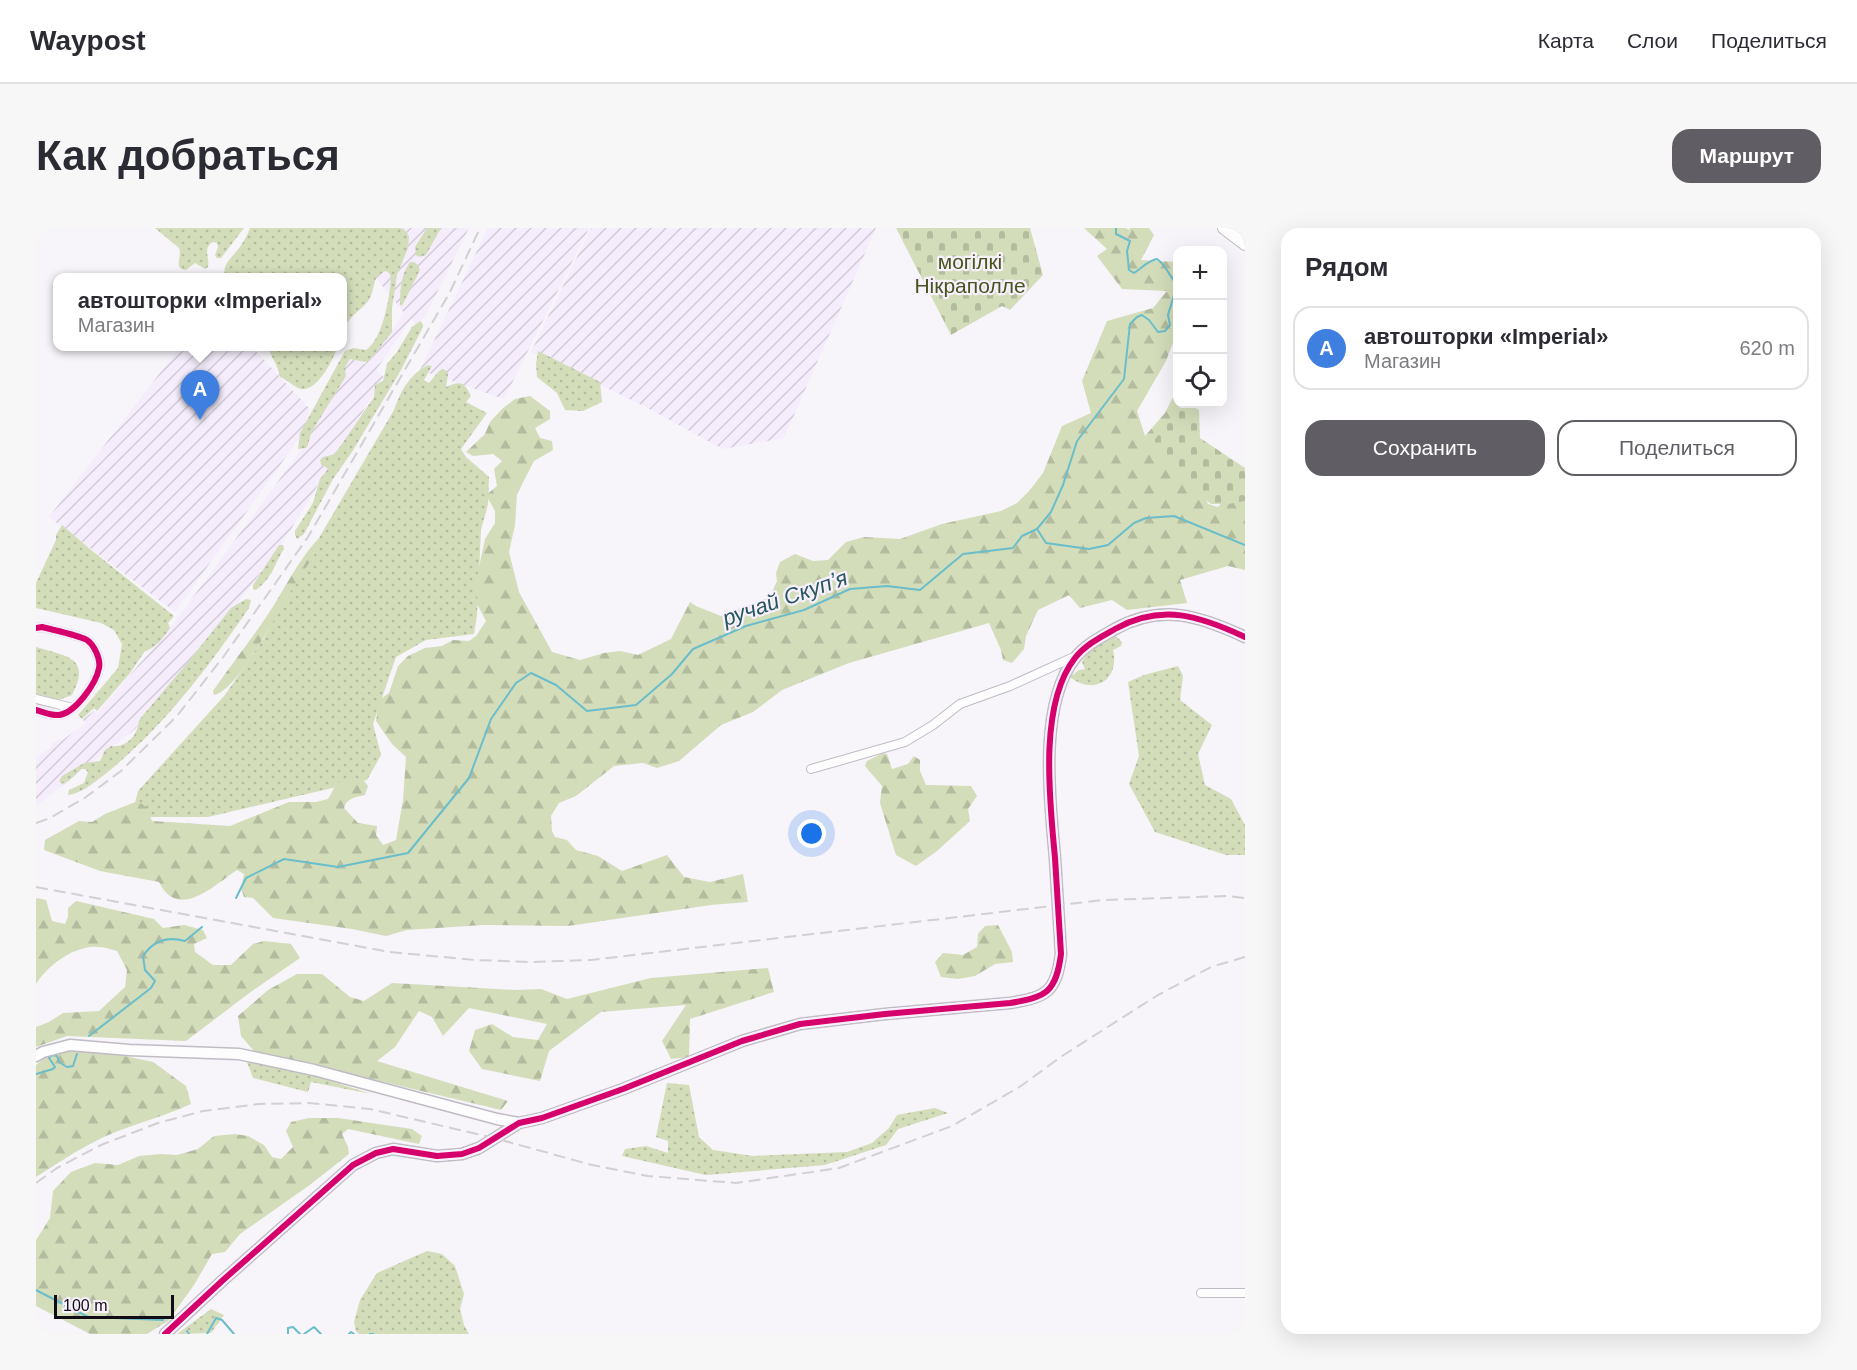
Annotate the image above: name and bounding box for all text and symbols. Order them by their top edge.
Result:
text: Waypost [30,25,146,56]
text: Карта [1538,29,1594,52]
text: Слои [1627,29,1678,52]
text: Поделиться [1711,29,1827,52]
button: Маршрут [1672,129,1821,183]
text: Как добраться [36,132,340,179]
map controls [1173,246,1227,408]
button: + [1173,246,1227,300]
park label: могілкі Нікраполле [914,250,1026,297]
text: Рядом [1305,252,1388,282]
popup [53,273,347,351]
text: автошторки «Imperial» [78,288,322,313]
button: − [1173,300,1227,354]
text: Магазин [78,314,155,336]
text: автошторки «Imperial» [1364,324,1609,349]
text: A [1319,337,1334,359]
text: 620 m [1739,337,1795,359]
text: Магазин [1364,350,1441,372]
button: locate [1173,354,1227,408]
pin: A [180,370,220,420]
button: Сохранить [1305,420,1545,476]
button: Поделиться [1557,420,1797,476]
water label: ручай Скупʼя [718,565,851,631]
your location [797,819,826,848]
scale bar [54,1292,174,1320]
text: 100 m [63,1297,107,1314]

